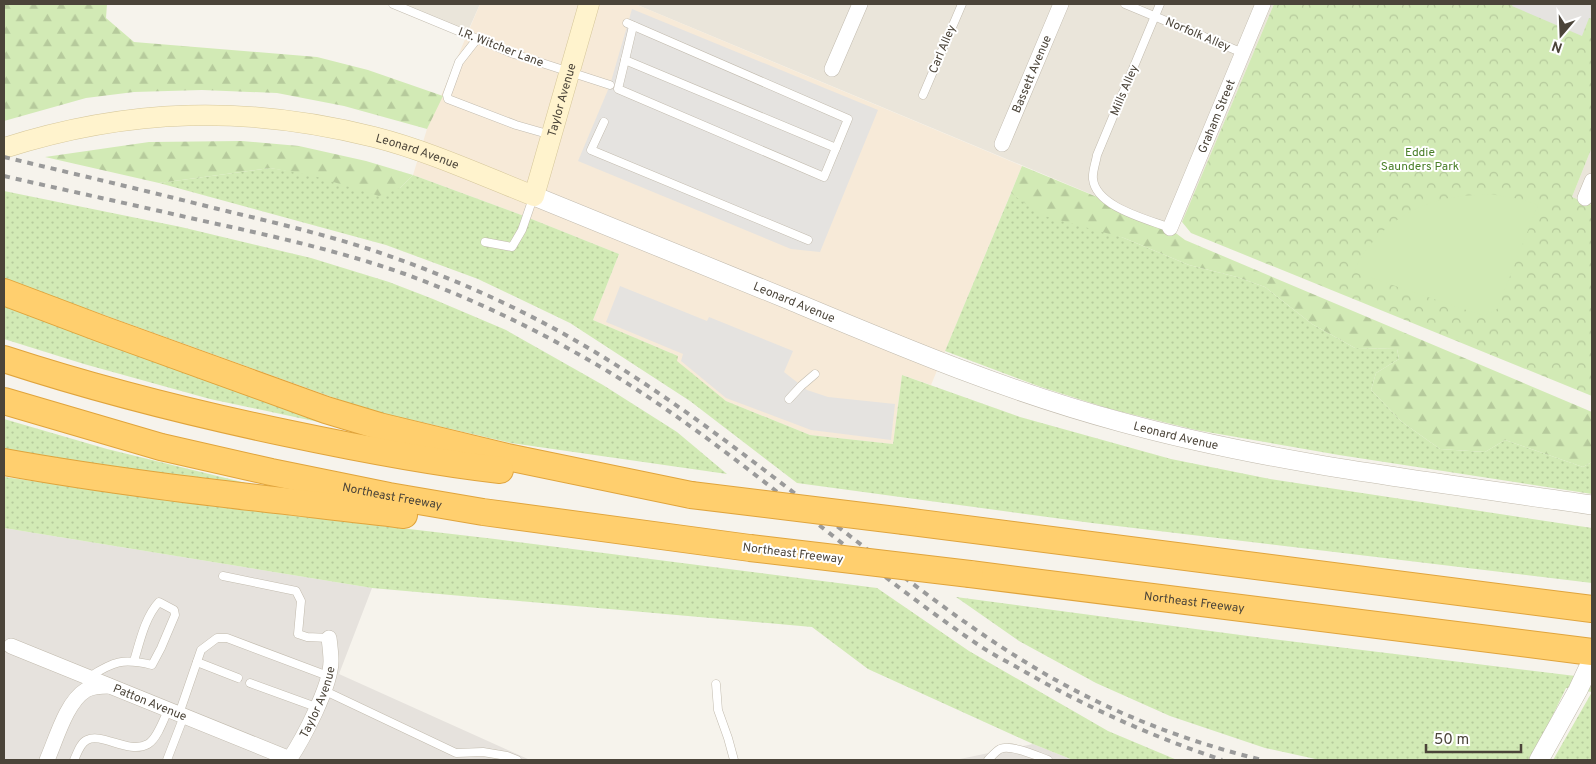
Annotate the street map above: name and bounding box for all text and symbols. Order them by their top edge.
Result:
north arrow [1536,10,1586,60]
street label: Norfolk Alley [1163,14,1233,56]
street label: Carl Alley [926,23,960,76]
street label: I.R. Witcher Lane [456,24,546,72]
street label: Bassett Avenue [1009,33,1056,116]
text: N [1550,36,1565,56]
street label: Taylor Avenue [544,61,581,139]
street label: Mills Alley [1107,62,1143,118]
street label: Graham Street [1195,77,1240,156]
street label: Leonard Avenue [374,131,461,174]
park label: Eddie Saunders Park [1381,145,1459,175]
street label: Leonard Avenue [751,279,837,327]
street label: Leonard Avenue [1131,419,1220,454]
street label: Northeast Freeway [341,480,443,514]
street label: Northeast Freeway [742,540,844,568]
street label: Northeast Freeway [1143,589,1245,617]
street label: Taylor Avenue [297,665,340,741]
street label: Patton Avenue [110,681,189,725]
scale bar [1426,722,1521,754]
text: 50 m [1434,731,1469,750]

